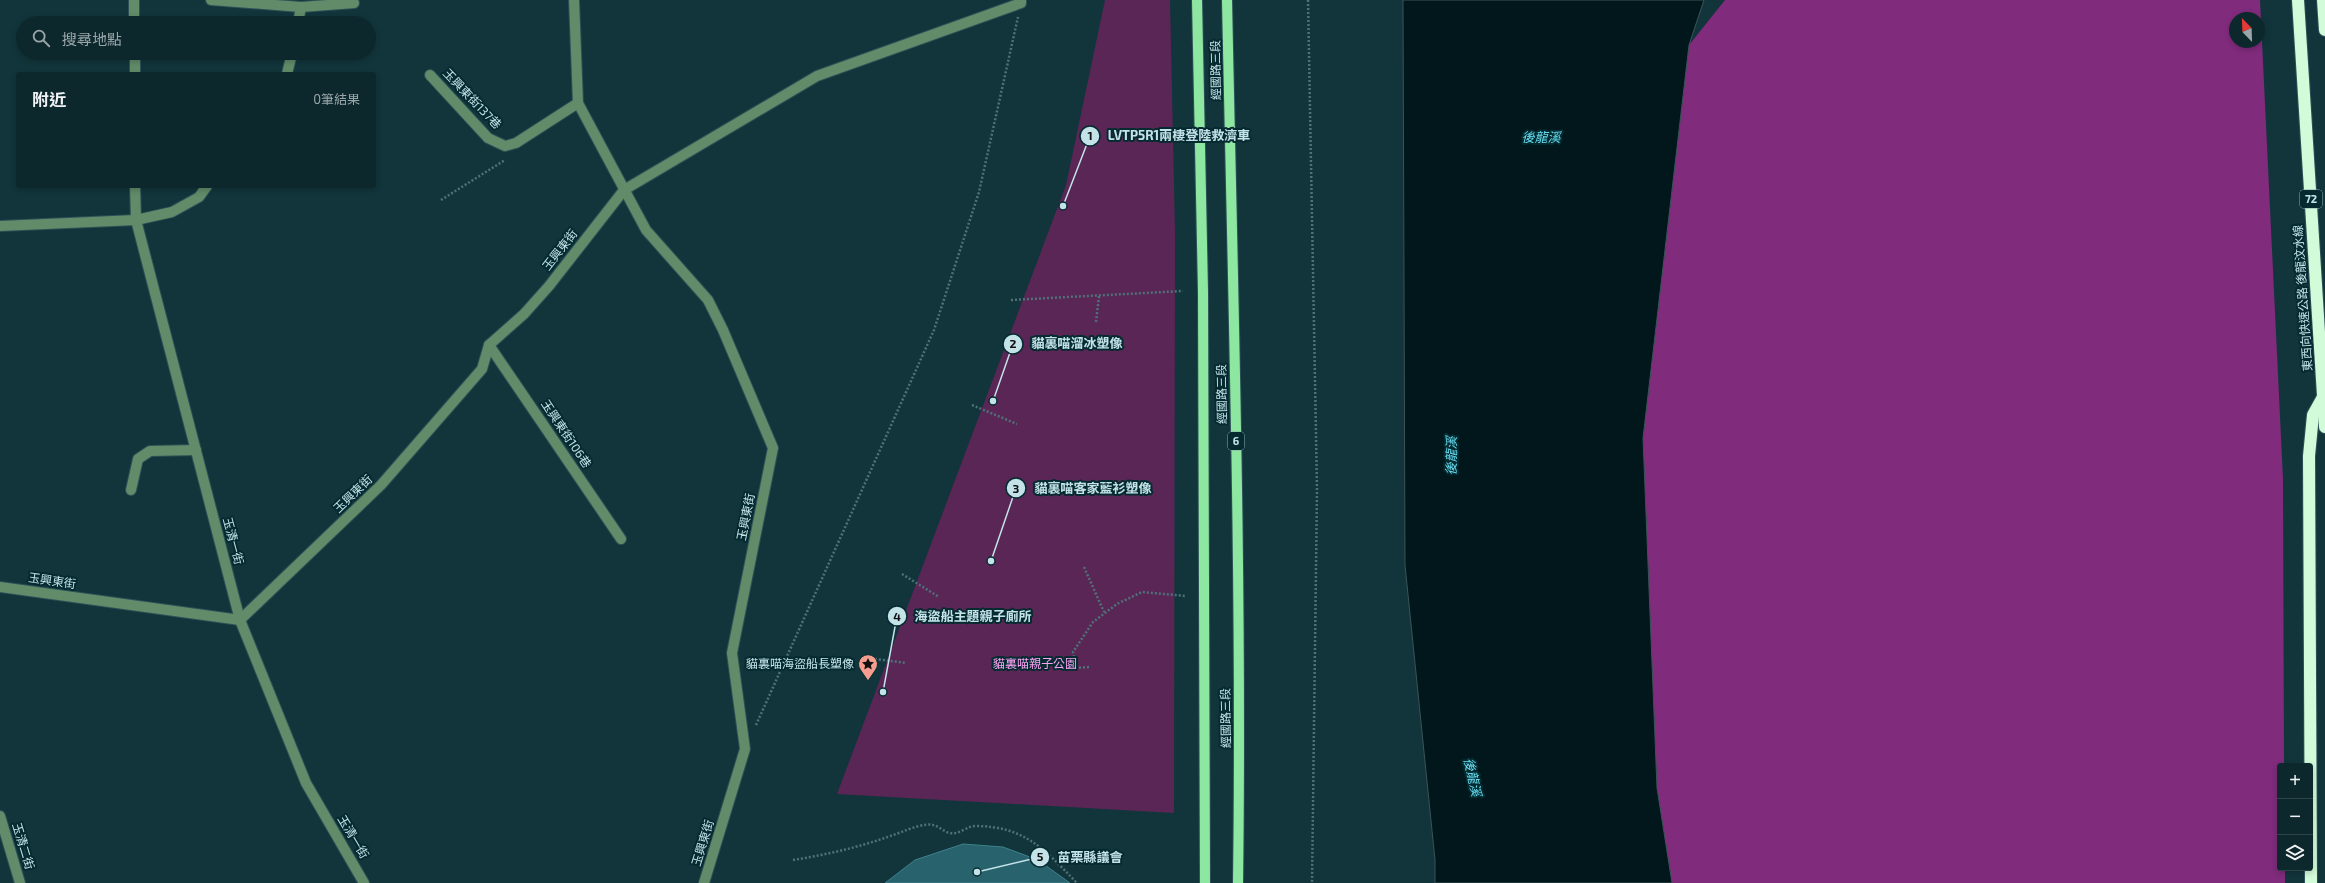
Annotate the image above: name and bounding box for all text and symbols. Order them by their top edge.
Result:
north arrow [2229,12,2265,48]
search box [16,16,376,60]
icon: search [30,27,52,49]
text: 搜尋地點 [62,30,122,48]
street label: 經國路三段 [1207,40,1223,100]
street label: 玉興東街137巷 [441,66,505,131]
text: 附近 [32,89,66,109]
text: 0筆結果 [313,91,360,107]
callout: LVTP5R1兩棲登陸救濟車 [1080,123,1258,148]
text: LVTP5R1兩棲登陸救濟車 [1108,127,1250,143]
text: 1 [1087,128,1093,142]
water label: 後龍溪 [1521,129,1562,145]
road number: 72 [2300,190,2322,208]
street label: 東西向快速公路 後龍汶水線 [2290,224,2314,372]
street label: 玉興東街 [539,226,580,273]
callout: 貓裏喵溜冰塑像 [1003,331,1130,356]
text: 貓裏喵溜冰塑像 [1031,335,1123,351]
text: 2 [1010,336,1017,350]
street label: 經國路三段 [1213,364,1229,424]
street label: 玉興東街106巷 [539,397,595,470]
road number: 6 [1228,432,1244,450]
water label: 後龍溪 [1443,434,1459,476]
street label: 玉興東街 [330,472,374,515]
callout: 貓裏喵客家藍衫塑像 [1006,476,1159,501]
text: 貓裏喵客家藍衫塑像 [1034,480,1152,496]
text: 3 [1013,481,1020,495]
street label: 玉興東街 [734,492,756,542]
street label: 玉清一街 [221,516,247,566]
street label: 玉興東街 [27,570,77,590]
callout: 海盜船主題親子廁所 [887,604,1040,629]
text: 海盜船主題親子廁所 [914,608,1032,624]
text: 4 [893,609,901,623]
place icon: 貓裏喵海盜船長塑像 [857,653,879,681]
place label: 貓裏喵海盜船長塑像 [746,656,854,670]
park label: 貓裏喵親子公園 [993,656,1077,670]
street label: 經國路三段 [1217,688,1233,748]
water label: 後龍溪 [1461,756,1486,800]
map controls [2277,763,2313,871]
button: + [2277,763,2313,799]
button: − [2277,799,2313,835]
street label: 玉清一街 [335,812,372,861]
street label: 玉興東街 [688,818,716,868]
street label: 玉清二街 [10,821,38,871]
button: layers [2277,835,2313,871]
callout: 苗栗縣議會 [1030,845,1131,870]
text: 5 [1037,849,1044,863]
text: 苗栗縣議會 [1057,849,1123,865]

